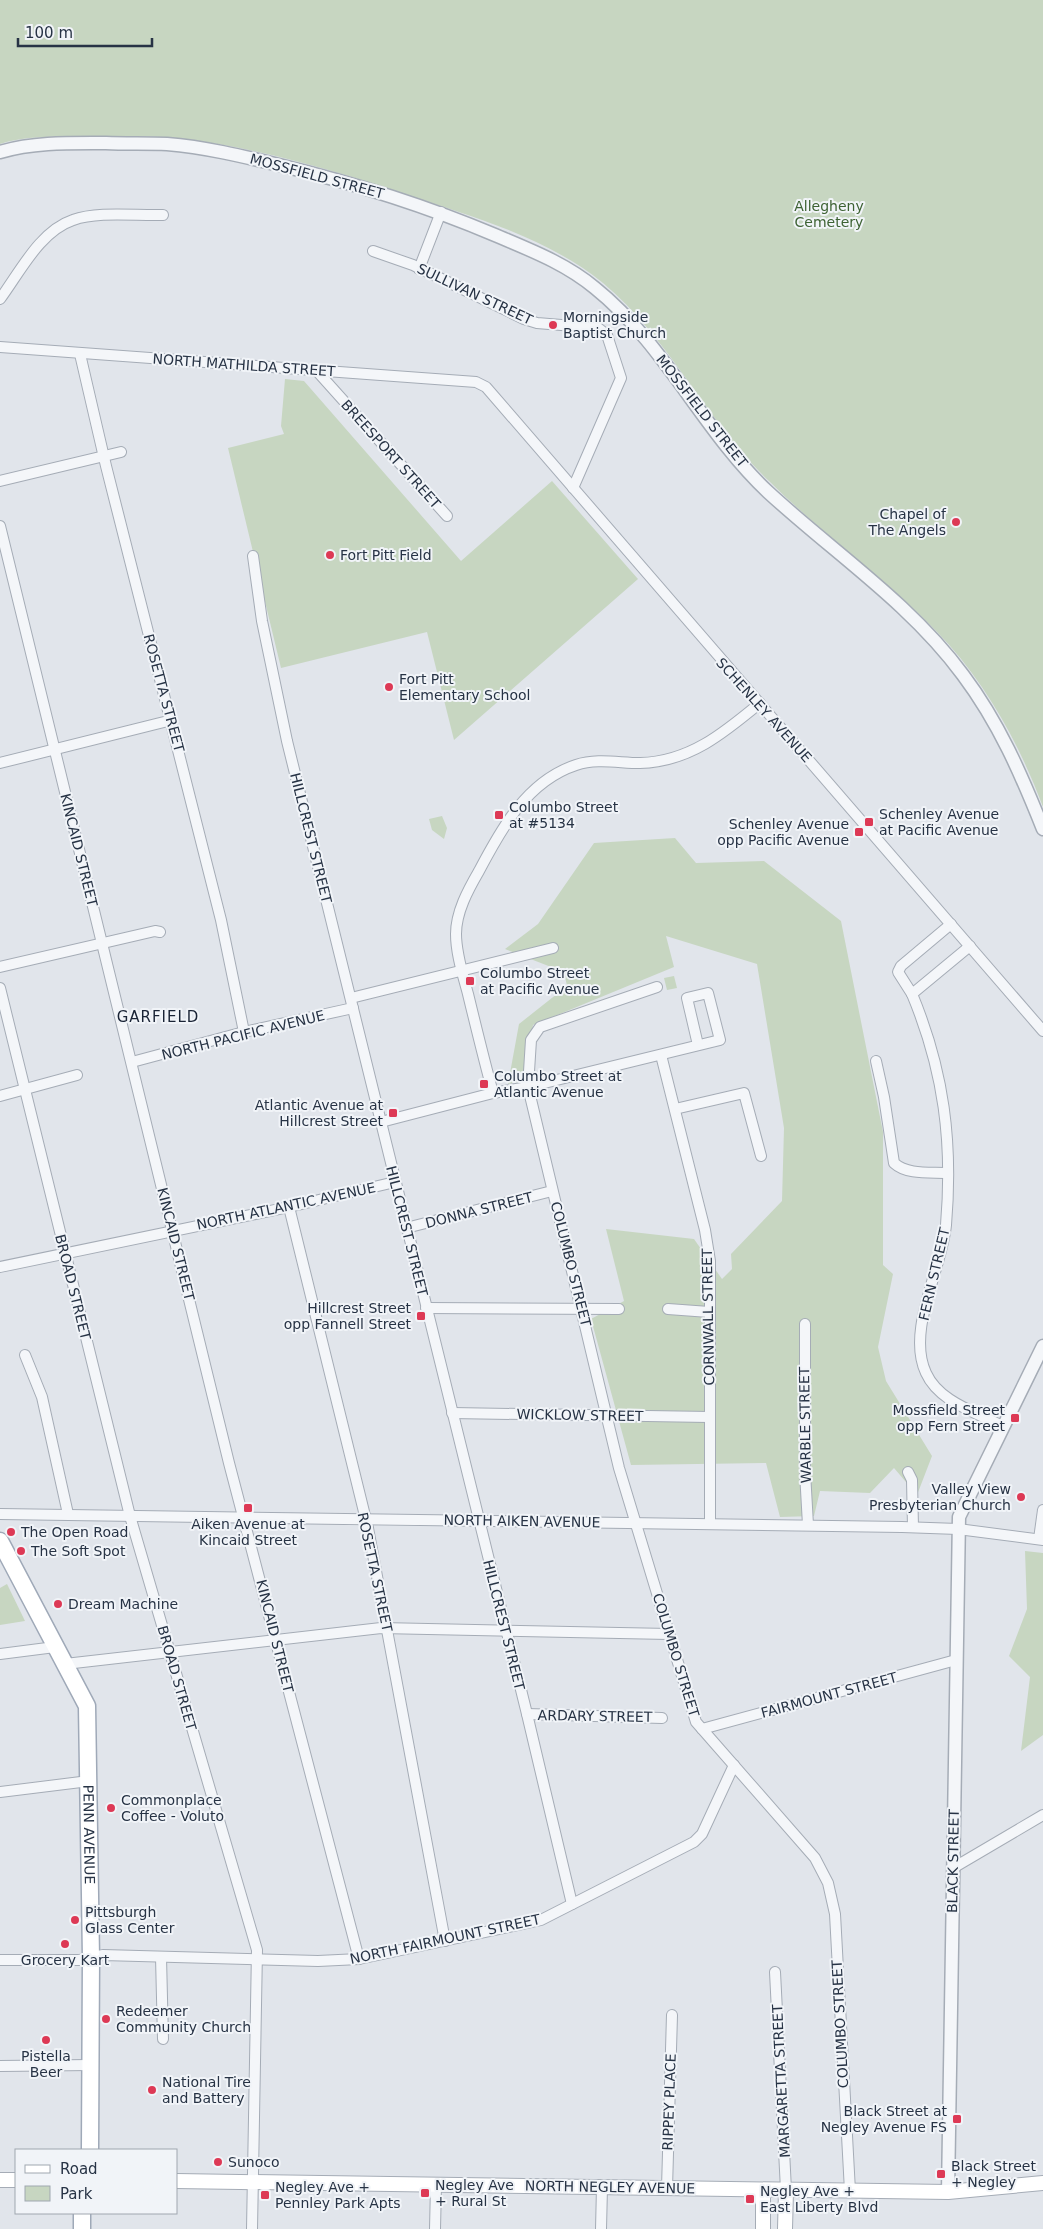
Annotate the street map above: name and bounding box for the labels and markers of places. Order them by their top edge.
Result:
place label: Morningside Baptist Church [563,309,666,341]
marker: Morningside Baptist Church [547,319,559,331]
place label: Chapel of The Angels [867,506,947,538]
marker: Chapel of The Angels [950,516,962,528]
place label: Fort Pitt Field [340,547,432,563]
marker: Fort Pitt Field [324,549,336,561]
place label: Fort Pitt Elementary School [399,671,531,703]
marker: Fort Pitt Elementary School [383,681,395,693]
place label: Columbo Street at #5134 [509,799,619,831]
place label: Schenley Avenue at Pacific Avenue [879,806,999,838]
marker: Columbo Street at #5134 [493,809,505,821]
place label: Schenley Avenue opp Pacific Avenue [717,816,849,848]
marker: Schenley Avenue at Pacific Avenue [863,816,875,828]
marker: Schenley Avenue opp Pacific Avenue [853,826,865,838]
place label: Columbo Street at Pacific Avenue [480,965,599,997]
marker: Columbo Street at Pacific Avenue [464,975,476,987]
place label: Columbo Street at Atlantic Avenue [494,1068,622,1100]
marker: Columbo Street at Atlantic Avenue [478,1078,490,1090]
place label: Atlantic Avenue at Hillcrest Street [255,1097,384,1129]
marker: Atlantic Avenue at Hillcrest Street [387,1107,399,1119]
place label: Hillcrest Street opp Fannell Street [284,1300,412,1332]
marker: Hillcrest Street opp Fannell Street [415,1310,427,1322]
place label: Mossfield Street opp Fern Street [893,1402,1006,1434]
marker: Mossfield Street opp Fern Street [1009,1412,1021,1424]
place label: Valley View Presbyterian Church [869,1481,1011,1513]
marker: Valley View Presbyterian Church [1015,1491,1027,1503]
marker: Aiken Avenue at Kincaid Street [242,1502,254,1514]
place label: Aiken Avenue at Kincaid Street [191,1516,305,1548]
place label: The Open Road [20,1524,128,1540]
marker: The Open Road [5,1526,17,1538]
place label: The Soft Spot [30,1543,126,1559]
marker: The Soft Spot [15,1545,27,1557]
place label: Dream Machine [68,1596,178,1612]
marker: Dream Machine [52,1598,64,1610]
place label: Commonplace Coffee - Voluto [121,1792,224,1824]
marker: Commonplace Coffee - Voluto [105,1802,117,1814]
place label: Pittsburgh Glass Center [85,1904,175,1936]
marker: Pittsburgh Glass Center [69,1914,81,1926]
marker: Grocery Kart [59,1938,71,1950]
place label: Grocery Kart [21,1952,110,1968]
place label: Redeemer Community Church [116,2003,251,2035]
marker: Redeemer Community Church [100,2013,112,2025]
marker: Pistella Beer [40,2034,52,2046]
place label: Pistella Beer [21,2048,71,2080]
place label: National Tire and Battery [162,2074,251,2106]
marker: National Tire and Battery [146,2084,158,2096]
place label: Black Street at Negley Avenue FS [821,2103,948,2135]
marker: Black Street at Negley Avenue FS [951,2113,963,2125]
place label: Sunoco [228,2154,279,2170]
marker: Sunoco [212,2156,224,2168]
place label: Black Street + Negley [951,2158,1036,2190]
marker: Black Street + Negley [935,2168,947,2180]
place label: Negley Ave + Rural St [435,2177,514,2209]
place label: Negley Ave + Pennley Park Apts [275,2179,401,2211]
place label: Negley Ave + East Liberty Blvd [760,2183,879,2215]
marker: Negley Ave + Rural St [419,2187,431,2199]
marker: Negley Ave + Pennley Park Apts [259,2189,271,2201]
marker: Negley Ave + East Liberty Blvd [744,2193,756,2205]

